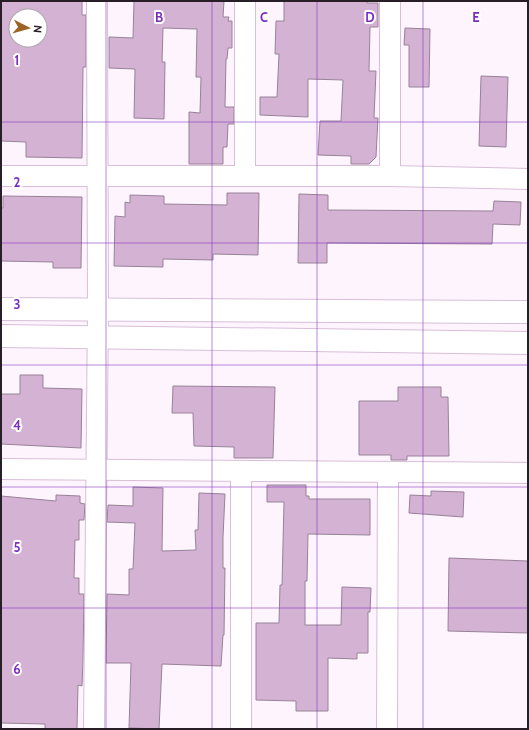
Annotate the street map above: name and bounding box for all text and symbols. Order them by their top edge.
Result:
north arrow [8,8,48,48]
text: B [155,9,163,25]
text: C [260,9,268,25]
text: D [365,9,375,25]
text: E [472,9,480,25]
text: N [31,24,45,34]
text: 1 [15,52,19,68]
text: 2 [14,174,21,190]
text: 3 [13,296,21,312]
text: 4 [13,417,21,433]
text: 5 [14,539,21,555]
text: 6 [13,661,21,677]

